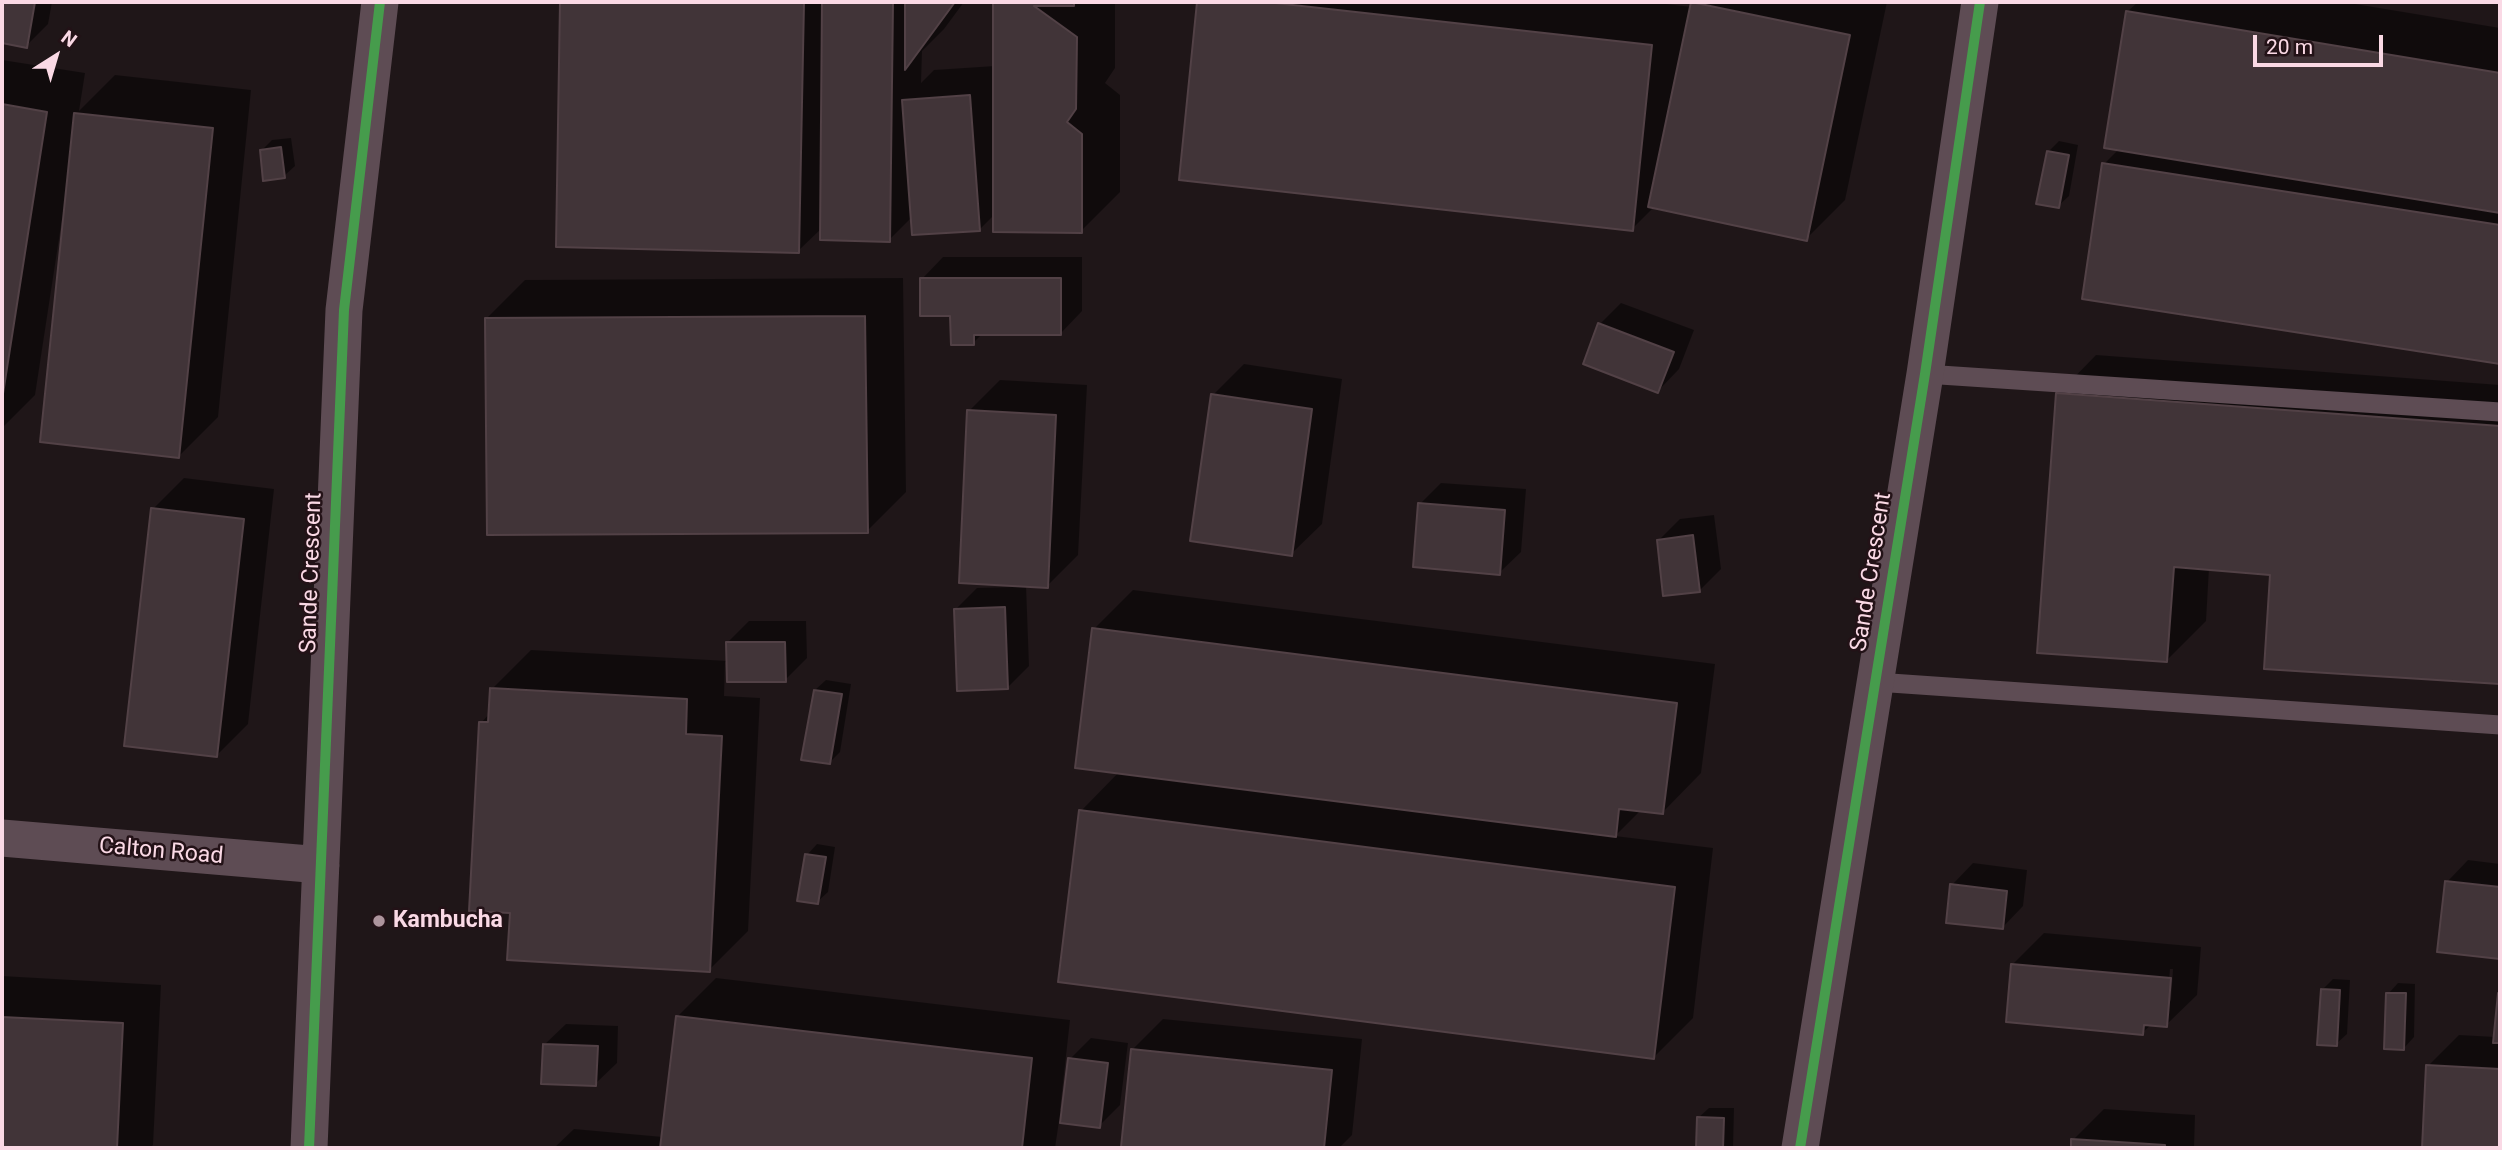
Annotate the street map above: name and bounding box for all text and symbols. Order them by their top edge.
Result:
north arrow [21,21,91,91]
scale bar [2257,21,2386,65]
text: N [57,26,81,52]
text: 20 m [2266,35,2313,59]
street label: Sande Crescent [1846,490,1898,654]
street label: Sande Crescent [295,492,329,654]
street label: Calton Road [98,833,224,871]
place label: Kambucha [393,907,503,935]
marker: Kambucha [371,913,387,929]

